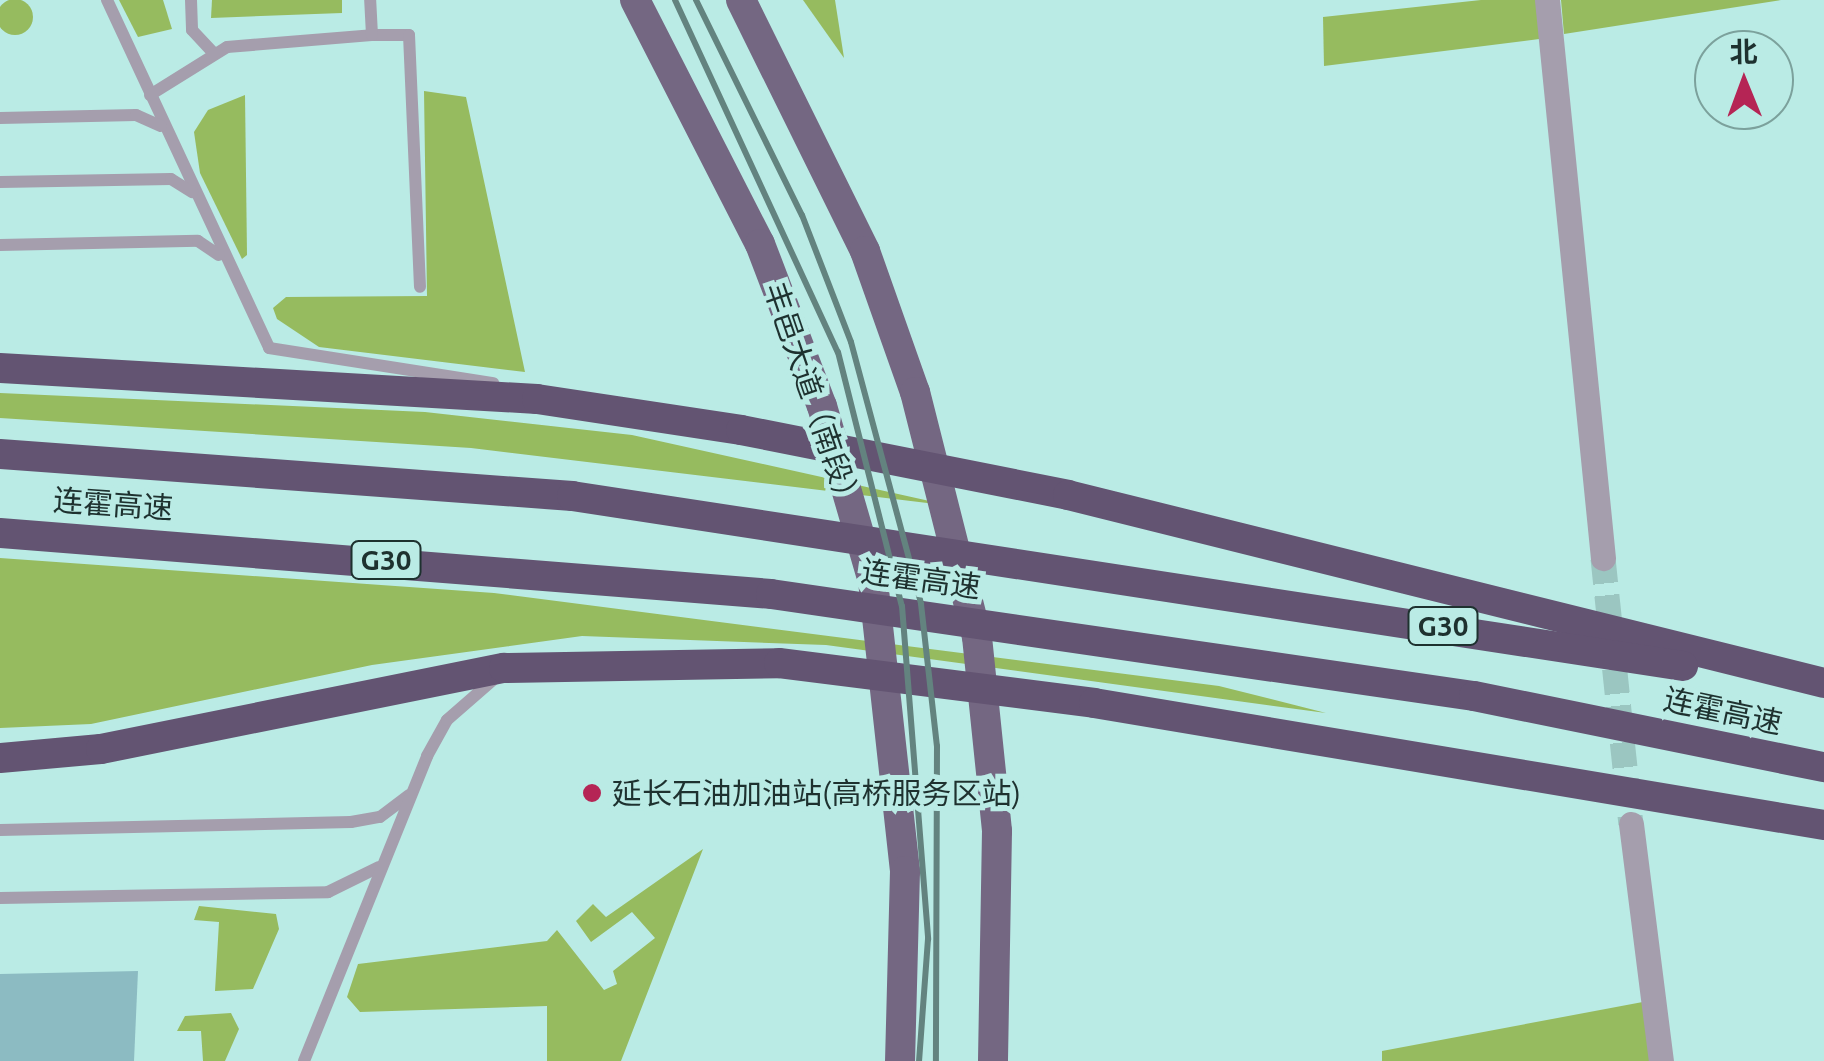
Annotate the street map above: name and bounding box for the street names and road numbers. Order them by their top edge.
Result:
street label: 丰邑大道（南段） [757,278,869,516]
street label: 连霍高速 [52,482,174,526]
road number: G30 [348,537,424,583]
street label: 连霍高速 [859,553,983,605]
road number: G30 [1406,603,1480,649]
street label: 连霍高速 [1661,681,1785,741]

